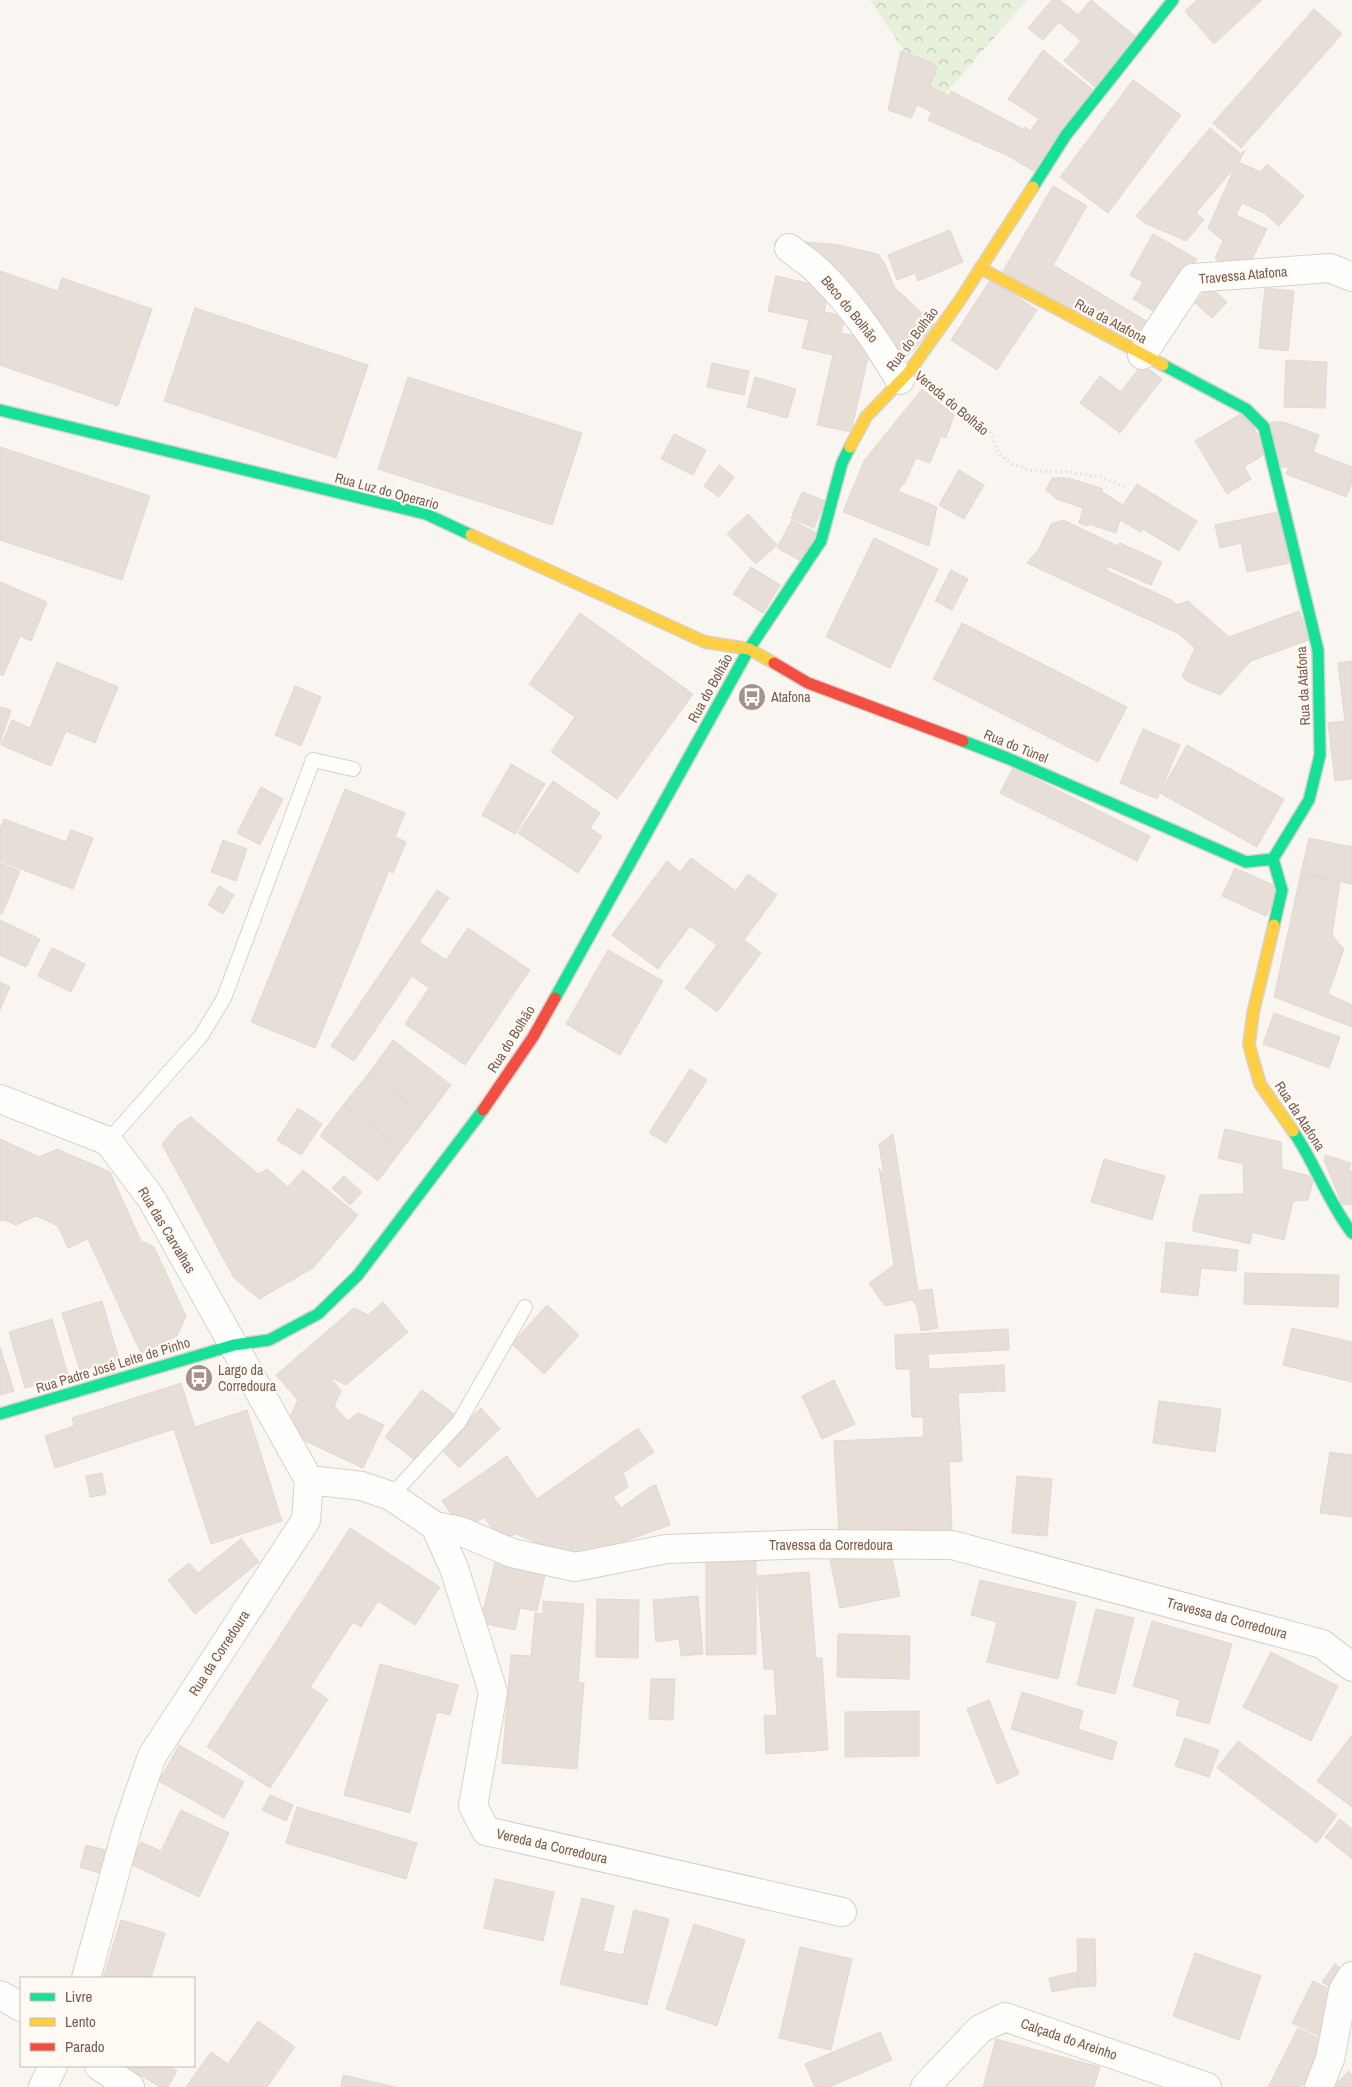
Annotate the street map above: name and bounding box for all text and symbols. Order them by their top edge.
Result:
street label: Travessa Atafona [1198,262,1289,288]
street label: Beco do Bolhão [817,272,883,346]
street label: Rua da Atafona [1072,294,1151,348]
street label: Rua do Bolhão [882,303,942,375]
street label: Vereda do Bolhão [911,367,993,439]
street label: Rua Luz do Operario [333,468,441,514]
street label: Rua da Atafona [1292,645,1314,726]
street label: Rua do Bolhão [684,650,736,726]
bus stop icon: Atafona [737,682,767,712]
place label: Atafona [770,688,811,706]
street label: Rua do Túnel [981,725,1051,767]
street label: Rua do Bolhão [483,1002,539,1076]
street label: Rua da Atafona [1271,1078,1329,1155]
street label: Rua das Carvalhas [134,1184,200,1277]
street label: Rua Padre José Leite de Pinho [34,1333,192,1397]
place label: Largo da Corredoura [218,1361,277,1395]
bus stop icon: Largo da Corredoura [184,1363,214,1393]
street label: Travessa da Corredoura [769,1536,894,1554]
street label: Travessa da Corredoura [1165,1593,1290,1643]
street label: Rua da Corredoura [185,1606,254,1699]
street label: Vereda da Corredoura [495,1824,610,1868]
legend [20,1977,195,2067]
text: Livre [65,1986,93,2007]
text: Lento [65,2011,96,2032]
street label: Calçada do Areinho [1018,2014,1120,2064]
text: Parado [65,2036,105,2057]

